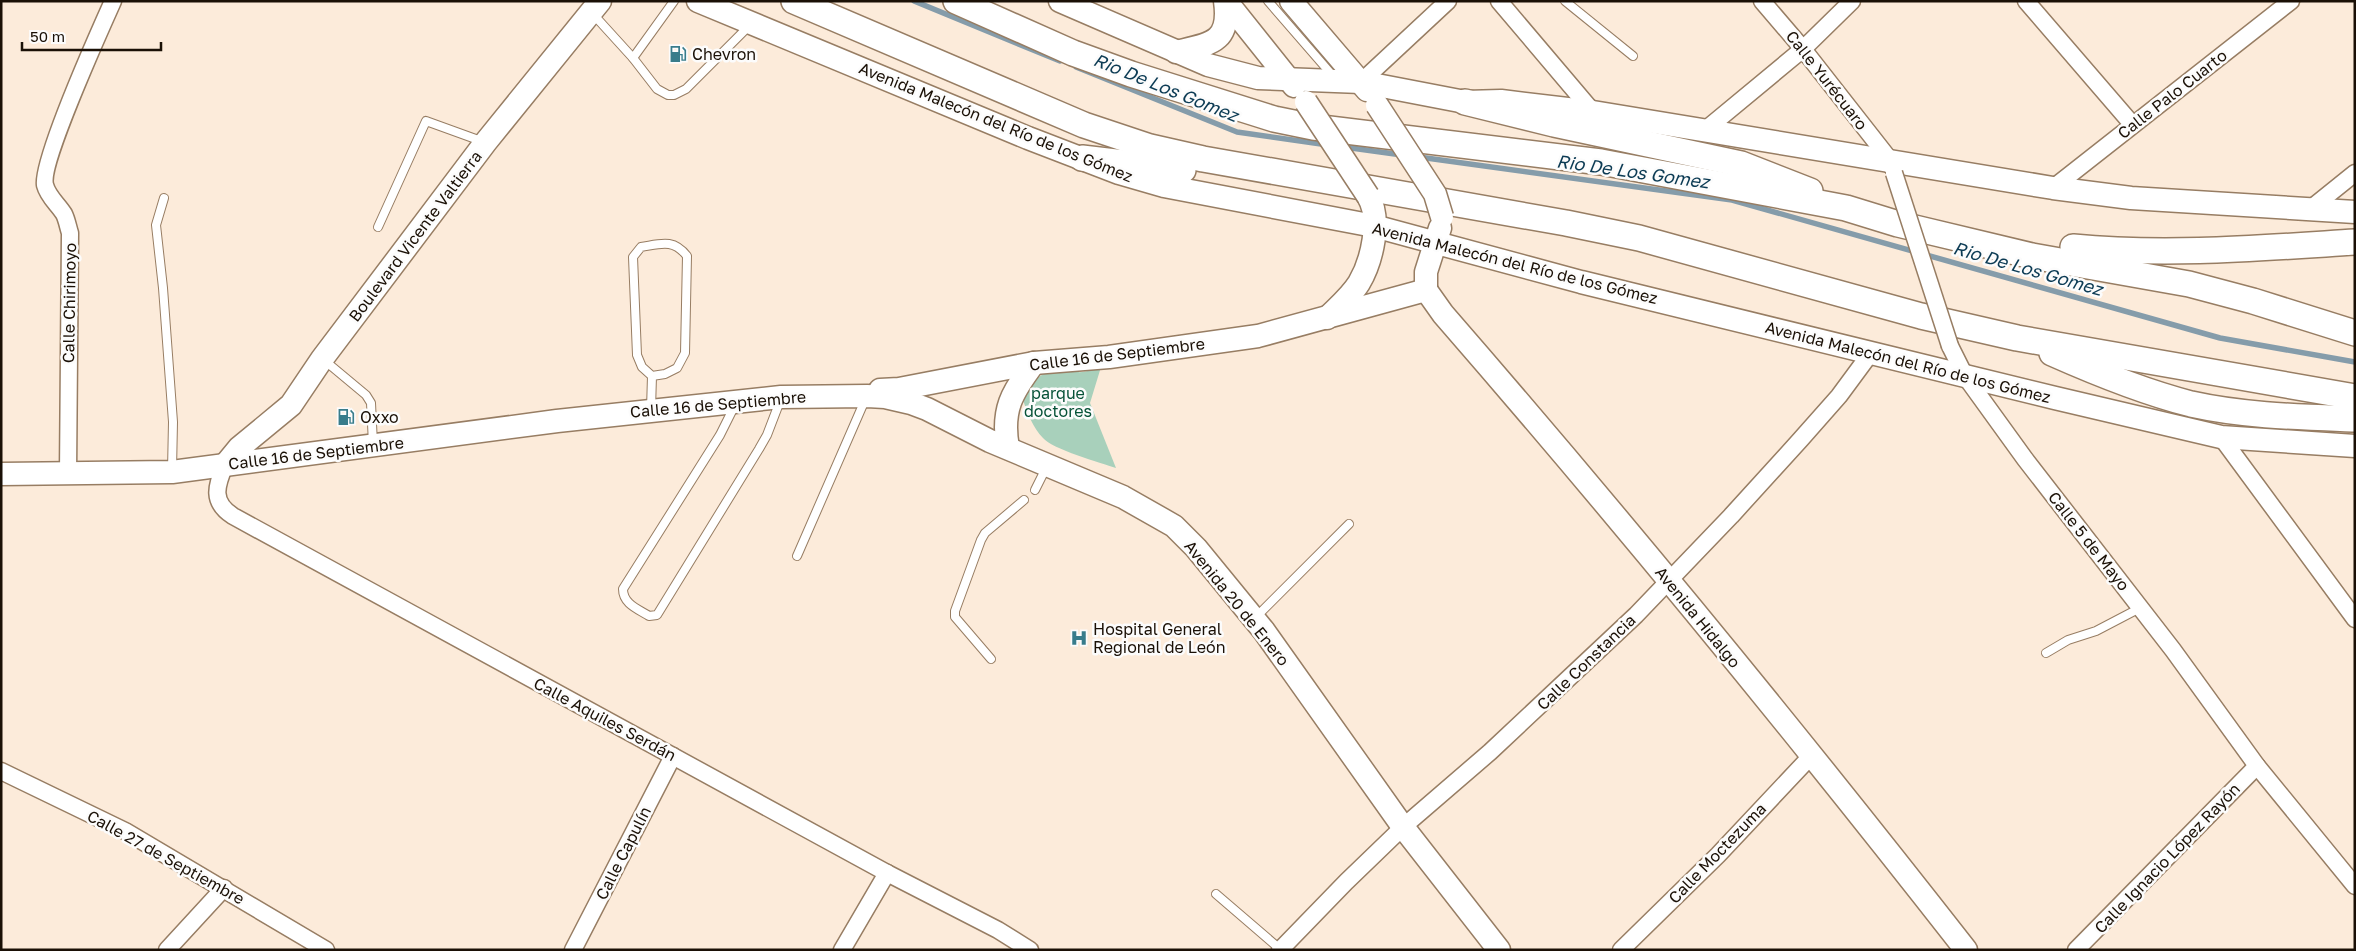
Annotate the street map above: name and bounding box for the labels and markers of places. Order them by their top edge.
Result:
fuel station icon: Chevron [668,44,688,64]
place label: Chevron [692,44,756,64]
fuel station icon: Oxxo [336,407,356,427]
place label: Oxxo [360,407,399,427]
place label: Hospital General Regional de León [1093,619,1226,657]
hospital icon: Hospital General Regional de León [1069,628,1089,648]

